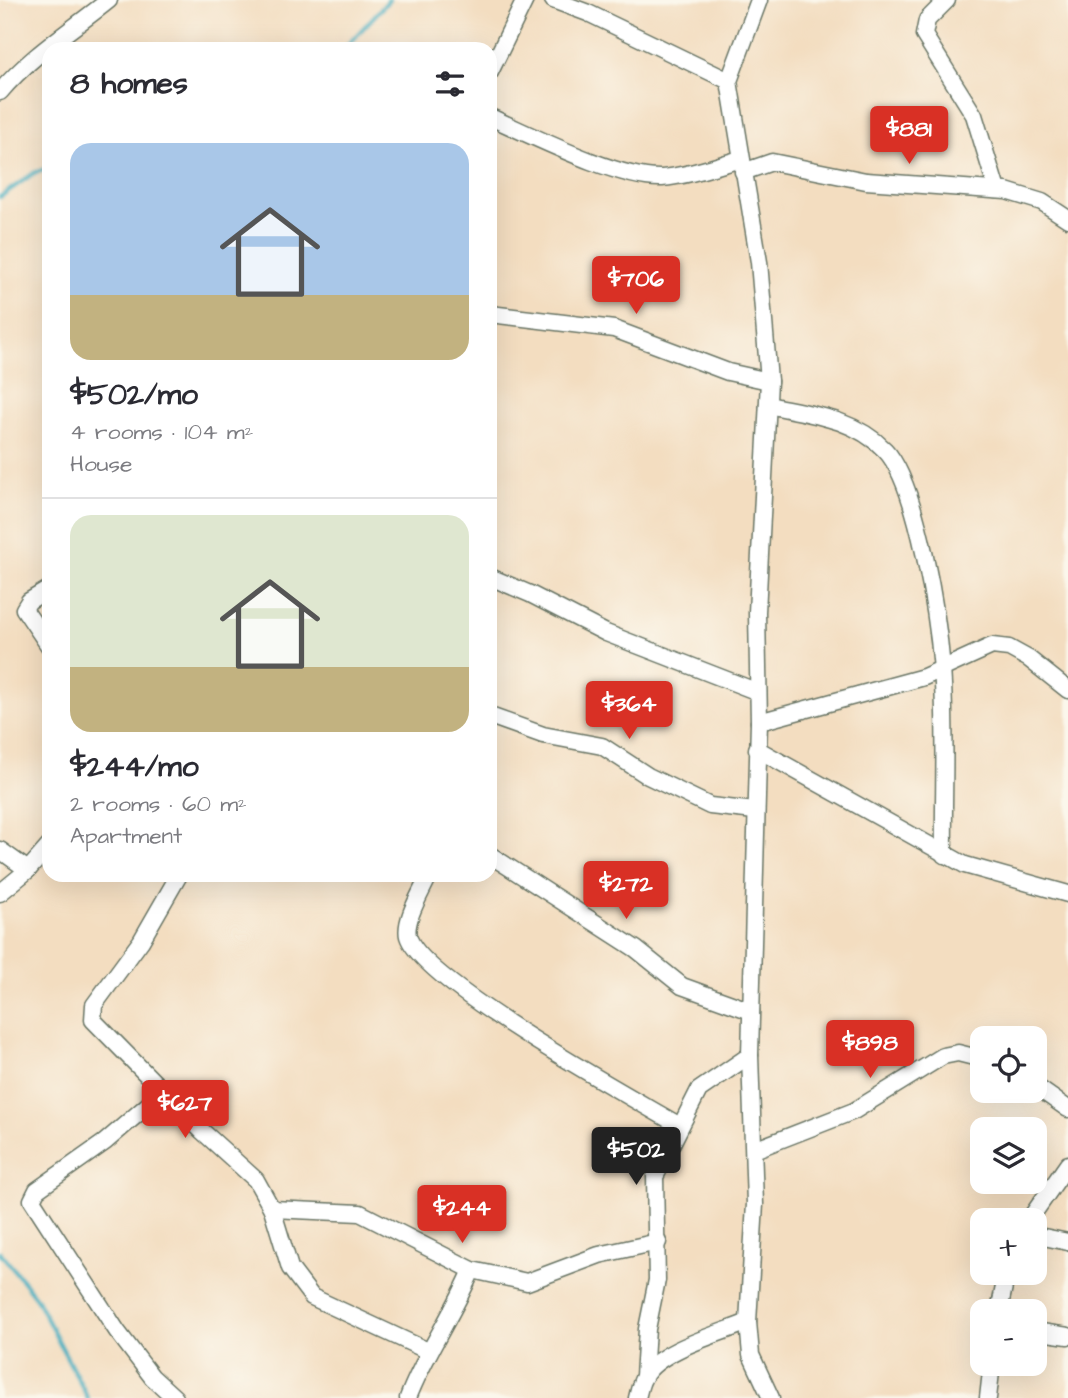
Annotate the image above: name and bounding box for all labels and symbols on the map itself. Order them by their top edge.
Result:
pin: $881 [868,106,950,166]
pin: $706 [595,256,677,316]
pin: $364 [588,682,670,741]
pin: $272 [585,862,667,921]
pin: $898 [829,1020,911,1080]
pin: $627 [144,1080,226,1140]
pin: $502 [595,1128,677,1187]
pin: $244 [421,1186,503,1245]

